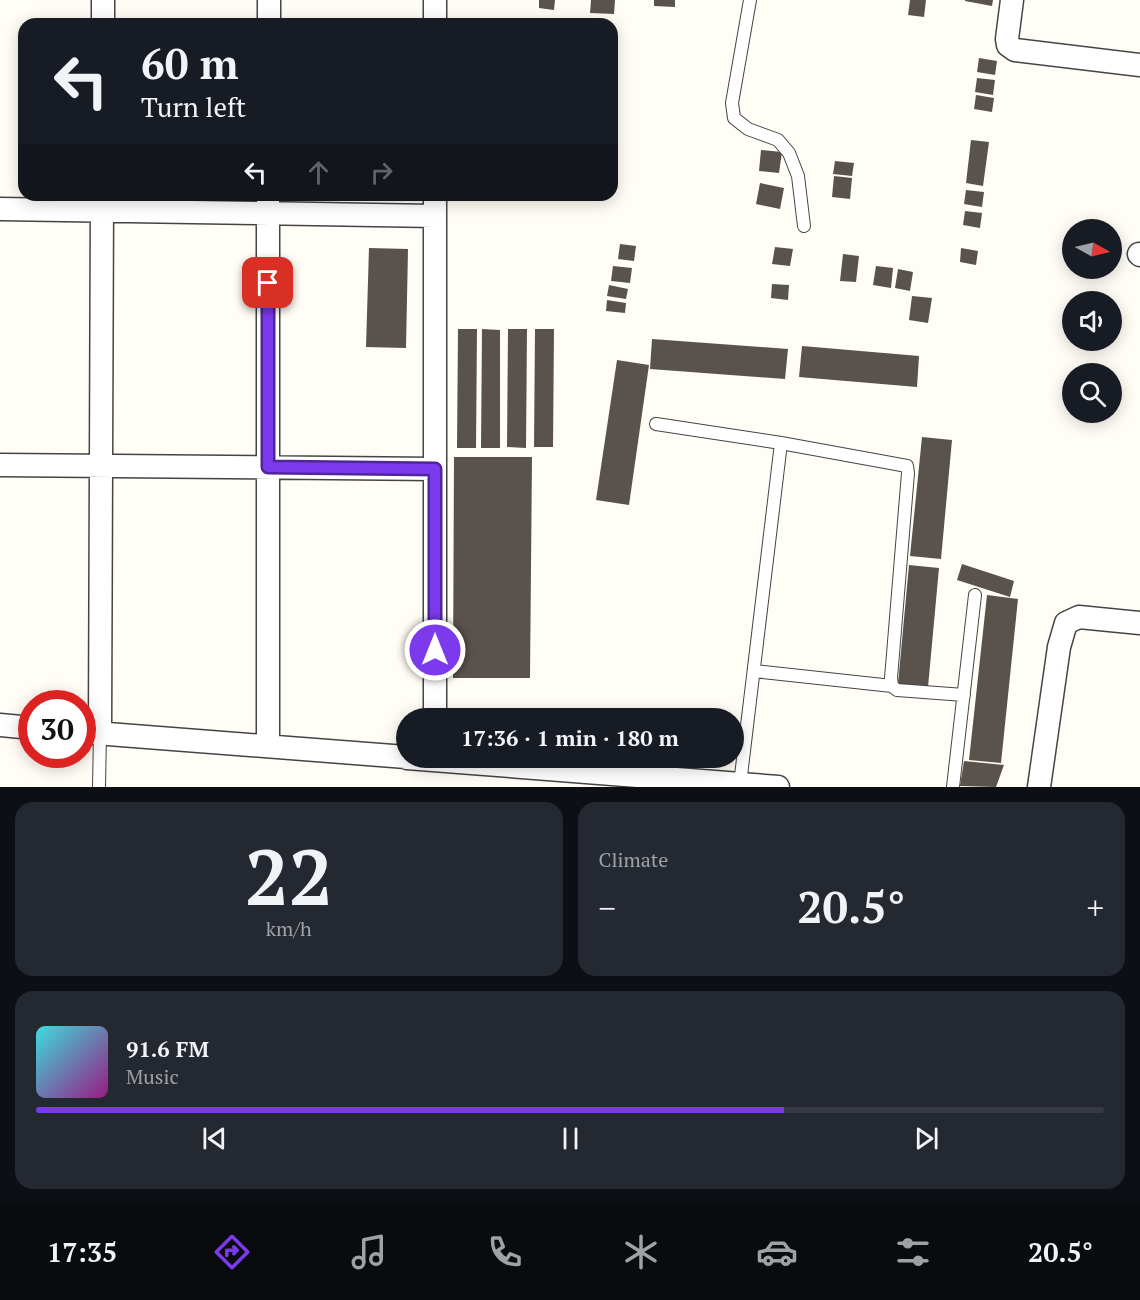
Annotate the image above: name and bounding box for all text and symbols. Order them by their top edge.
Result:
text: 60 m [141,35,239,91]
icon: left [42,42,120,120]
text: Turn left [141,89,246,125]
icon: left [239,156,272,189]
icon: ahead [302,156,335,189]
icon: right [365,156,398,189]
north arrow [1062,219,1122,279]
map controls [1062,219,1122,423]
pin [242,257,293,308]
icon: arrive [251,266,284,299]
button: sound [1062,291,1122,351]
button: search [1062,363,1122,423]
position arrow [403,618,467,682]
speed limit sign: 30 [18,690,96,768]
text: 17:36 · 1 min · 180 m [461,723,679,752]
text: 22 [245,824,333,927]
text: Climate [599,846,668,873]
text: 20.5° [797,876,905,936]
text: − [599,886,616,929]
text: + [1086,886,1104,929]
text: km/h [266,915,312,942]
text: 91.6 FM [126,1034,209,1063]
text: Music [126,1063,179,1090]
icon: previous [198,1122,231,1155]
icon: pause [554,1122,587,1155]
icon: next [910,1122,943,1155]
icon: directions [211,1231,253,1273]
icon: music [348,1231,390,1273]
icon: phone [484,1231,526,1273]
icon: climate [620,1231,662,1273]
icon: car [756,1231,798,1273]
icon: filters [892,1231,934,1273]
text: 17:35 [47,1234,117,1270]
text: 20.5° [1028,1234,1093,1270]

